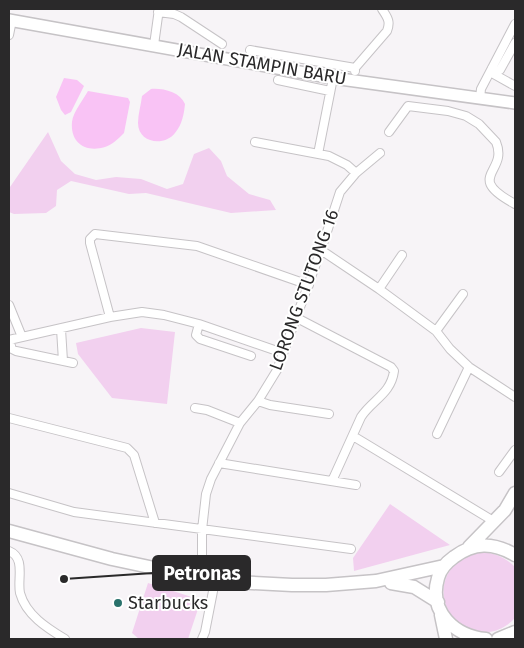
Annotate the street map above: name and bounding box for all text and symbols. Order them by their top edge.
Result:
street label: JALAN STAMPIN BARU [176,38,348,90]
street label: LORONG STUTONG 16 [265,206,343,374]
callout: Petronas [153,556,250,590]
text: Petronas [163,562,241,585]
place label: Starbucks [128,592,208,614]
marker: Starbucks [112,597,124,609]

